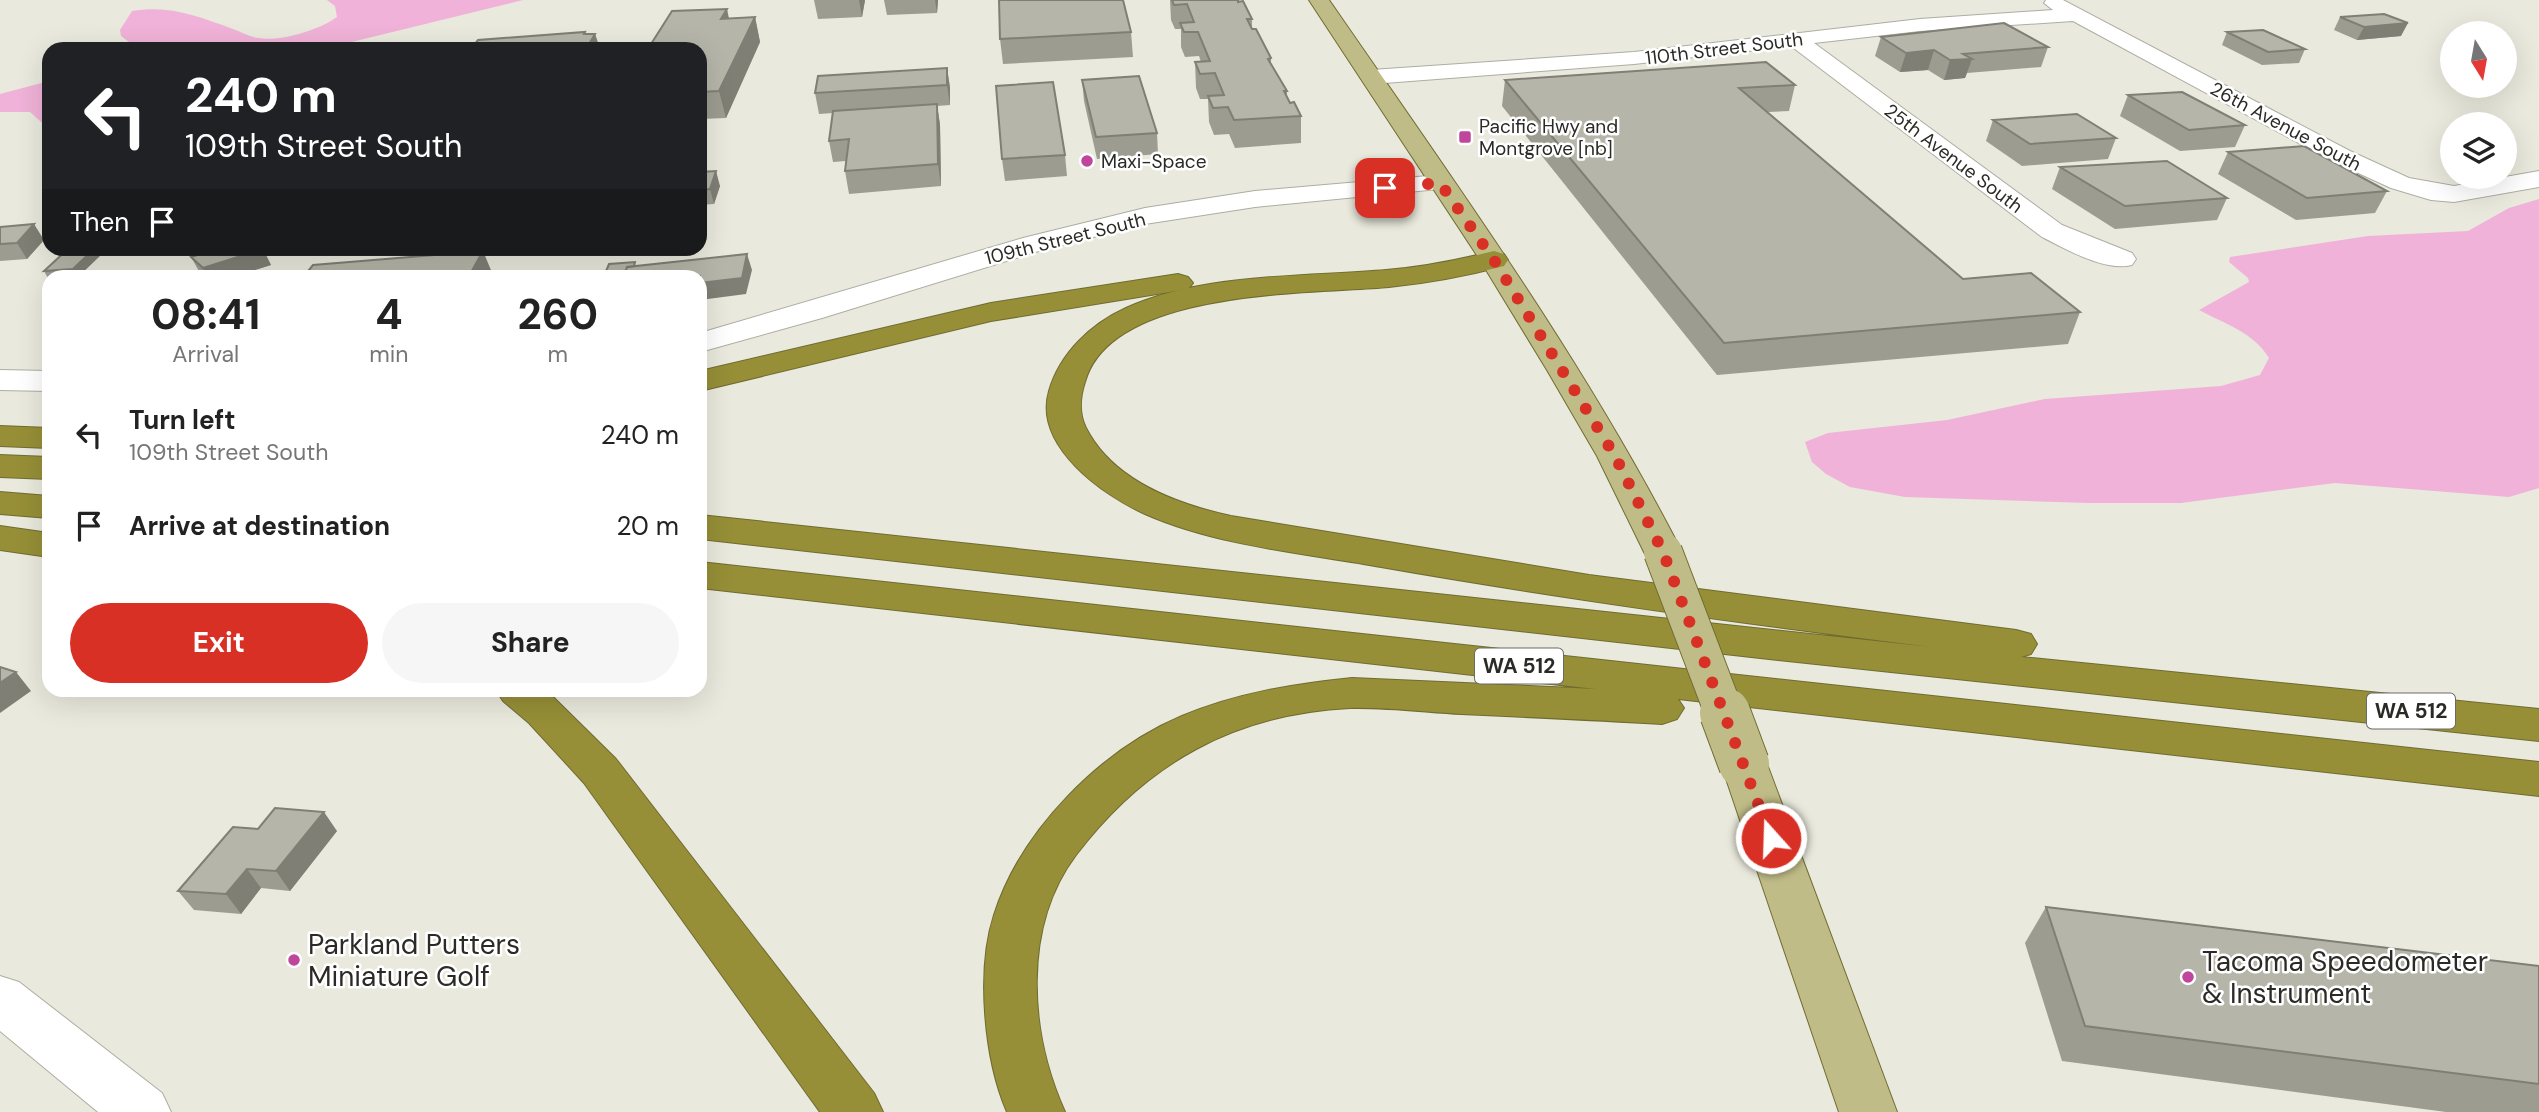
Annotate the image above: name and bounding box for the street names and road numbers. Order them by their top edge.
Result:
street label: 110th Street South [1644,26,1804,71]
street label: 26th Avenue South [2206,76,2366,177]
street label: 25th Avenue South [1879,98,2028,219]
street label: 109th Street South [982,206,1148,271]
road number: WA 512 [1475,648,1563,684]
road number: WA 512 [2367,694,2455,728]

